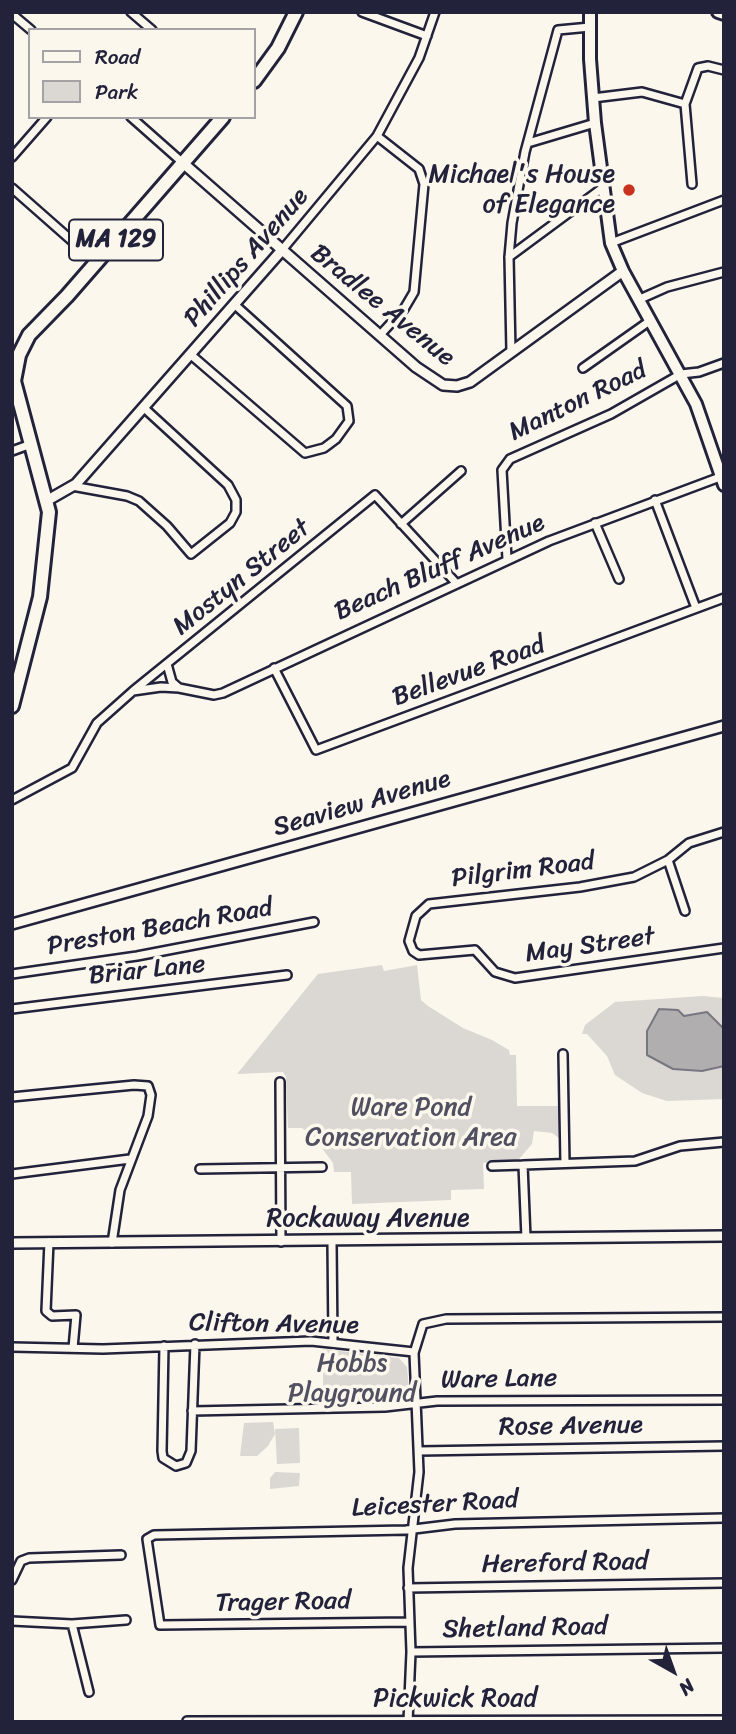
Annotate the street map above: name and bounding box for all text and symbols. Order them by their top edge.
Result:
legend [28,28,256,119]
text: Road [95,38,140,76]
text: Park [95,73,138,111]
place label: Michael's House of Elegance [429,159,615,220]
street label: Phillips Avenue [178,182,316,334]
marker: Michael's House of Elegance [621,182,637,198]
road number: MA 129 [69,220,163,260]
street label: Bradlee Avenue [303,238,461,374]
street label: Manton Road [504,355,652,449]
street label: Beach Bluff Avenue [330,508,550,628]
street label: Mostyn Street [167,513,317,643]
street label: Bellevue Road [389,630,549,714]
street label: Seaview Avenue [270,764,454,844]
street label: Pilgrim Road [450,847,596,895]
street label: Preston Beach Road [45,893,275,963]
street label: May Street [523,922,657,970]
street label: Briar Lane [87,949,207,993]
park label: Ware Pond Conservation Area [305,1092,517,1154]
street label: Rockaway Avenue [266,1203,470,1235]
street label: Clifton Avenue [189,1308,359,1342]
park label: Hobbs Playground [288,1348,416,1410]
street label: Ware Lane [441,1363,557,1397]
street label: Rose Avenue [499,1410,643,1444]
street label: Leicester Road [351,1485,519,1525]
street label: Hereford Road [481,1547,649,1581]
street label: Trager Road [215,1586,351,1620]
street label: Shetland Road [442,1612,608,1646]
north arrow [638,1636,708,1706]
text: N [671,1671,702,1704]
street label: Pickwick Road [373,1683,537,1715]

